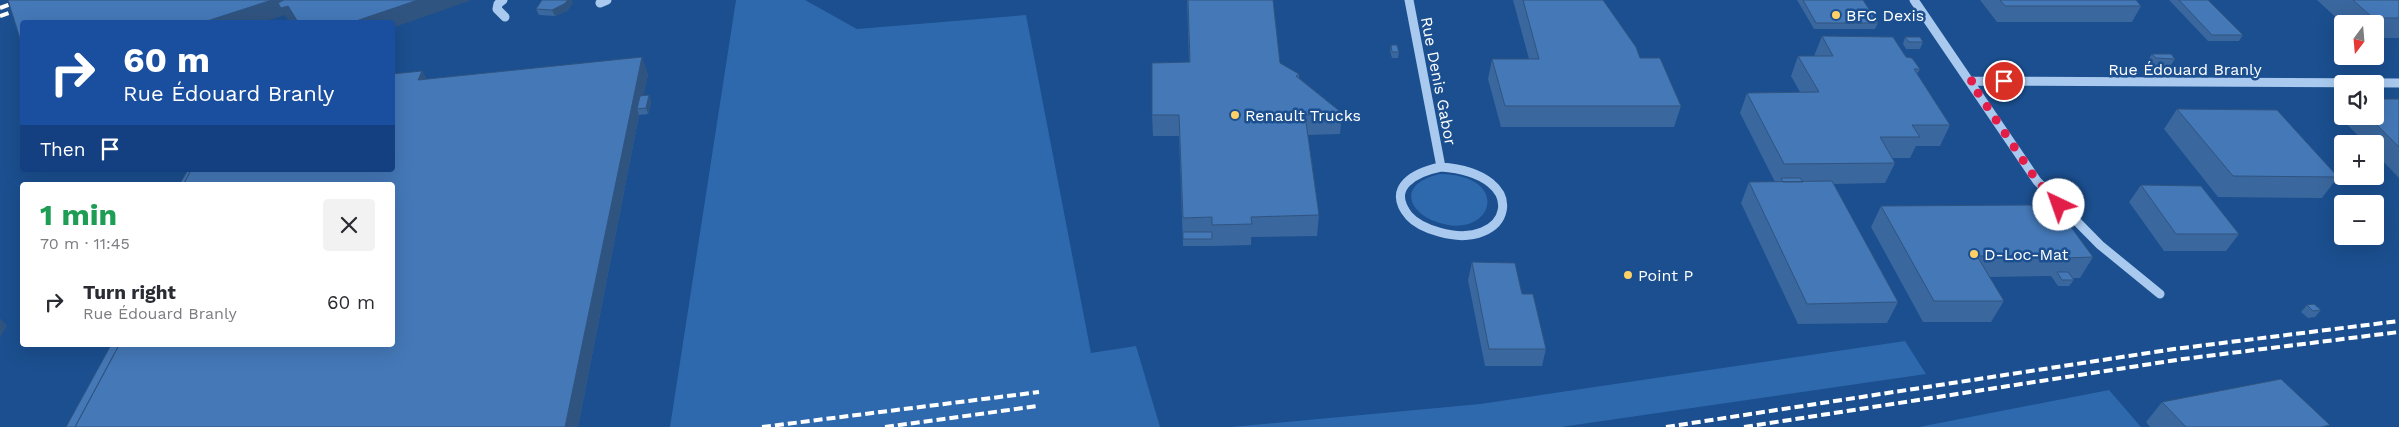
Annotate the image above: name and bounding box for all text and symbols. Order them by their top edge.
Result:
place label: BFC Dexis [1846,6,1924,25]
marker: BFC Dexis [1830,9,1842,21]
street label: Rue Denis Gabor [1417,15,1460,147]
north arrow [2334,15,2384,65]
map controls [2334,15,2384,245]
text: 60 m [123,39,210,81]
icon: right [40,40,105,105]
pin [1983,60,2025,102]
street label: Rue Édouard Branly [2108,60,2263,79]
icon: arrive [1990,67,2018,95]
button: sound [2334,75,2384,125]
text: Rue Édouard Branly [123,81,334,106]
place label: Renault Trucks [1245,106,1361,125]
marker: Renault Trucks [1229,109,1241,121]
icon: arrive [96,135,124,163]
button: + [2334,135,2384,185]
text: Then [40,138,86,161]
position arrow [2032,178,2084,230]
button: − [2334,195,2384,245]
text: 1 min [40,197,117,232]
button: close [323,199,375,251]
text: 70 m · 11:45 [40,234,130,253]
place label: D-Loc-Mat [1984,245,2069,264]
marker: D-Loc-Mat [1968,248,1980,260]
place label: Point P [1638,266,1693,285]
marker: Point P [1622,269,1634,281]
text: Turn right [83,281,176,304]
icon: right [40,288,68,316]
text: 60 m [327,291,375,314]
text: Rue Édouard Branly [83,304,237,323]

